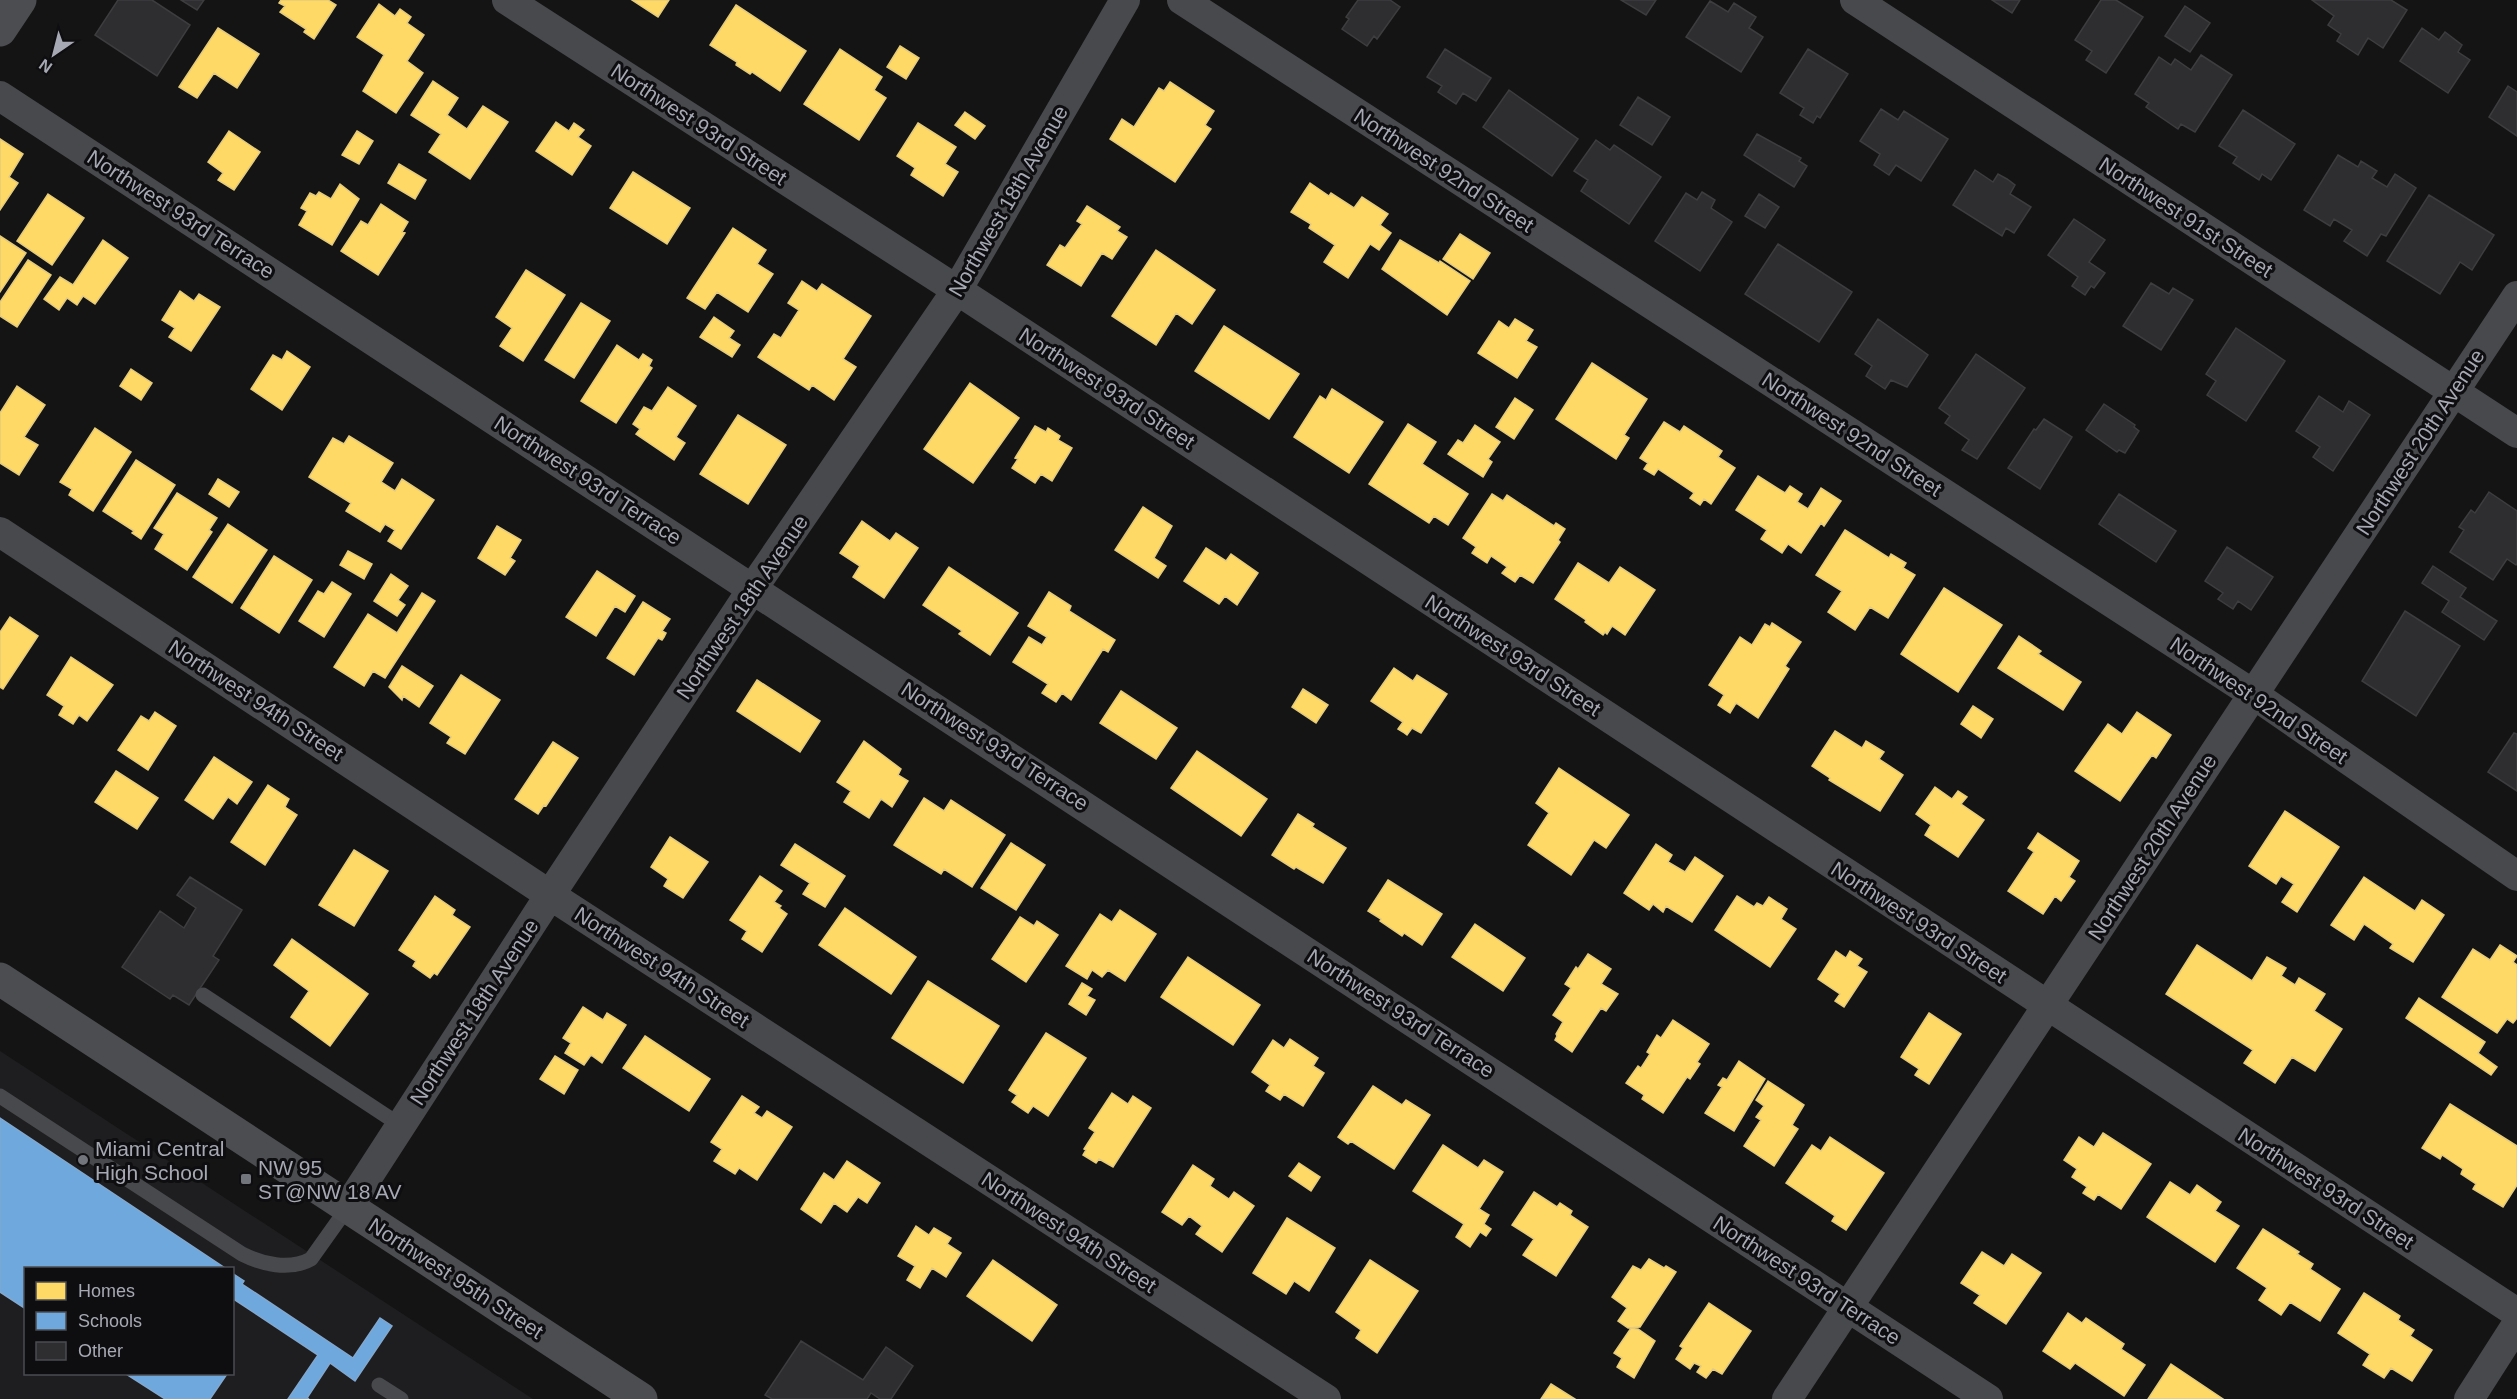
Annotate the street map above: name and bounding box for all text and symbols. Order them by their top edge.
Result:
north arrow [24,24,84,84]
text: N [36,56,55,76]
street label: Northwest 93rd Street [607,59,791,189]
street label: Northwest 18th Avenue [944,101,1072,301]
street label: Northwest 92nd Street [1350,103,1538,237]
street label: Northwest 93rd Terrace [83,145,279,283]
street label: Northwest 91st Street [2095,152,2277,282]
street label: Northwest 93rd Street [1015,323,1199,453]
street label: Northwest 20th Avenue [2351,345,2489,539]
street label: Northwest 92nd Street [1758,367,1946,501]
street label: Northwest 93rd Terrace [490,411,686,549]
street label: Northwest 18th Avenue [672,511,812,703]
street label: Northwest 93rd Street [1421,590,1605,720]
street label: Northwest 92nd Street [2166,632,2352,768]
street label: Northwest 94th Street [165,635,348,765]
street label: Northwest 93rd Terrace [897,677,1093,815]
street label: Northwest 20th Avenue [2083,750,2221,944]
street label: Northwest 93rd Street [1827,857,2011,987]
street label: Northwest 94th Street [571,902,754,1032]
street label: Northwest 18th Avenue [405,915,543,1109]
street label: Northwest 93rd Terrace [1303,944,1499,1082]
street label: Northwest 93rd Street [2234,1123,2418,1253]
place label: Miami Central High School [95,1137,225,1184]
marker: Miami Central High School [76,1153,90,1167]
place label: NW 95 ST@NW 18 AV [258,1156,401,1203]
street label: Northwest 94th Street [978,1167,1161,1297]
marker: NW 95 ST@NW 18 AV [239,1172,253,1186]
street label: Northwest 93rd Terrace [1709,1211,1905,1349]
street label: Northwest 95th Street [365,1213,548,1343]
legend [24,1267,234,1375]
text: Homes [78,1281,135,1301]
text: Schools [78,1311,142,1331]
text: Other [78,1341,123,1361]

